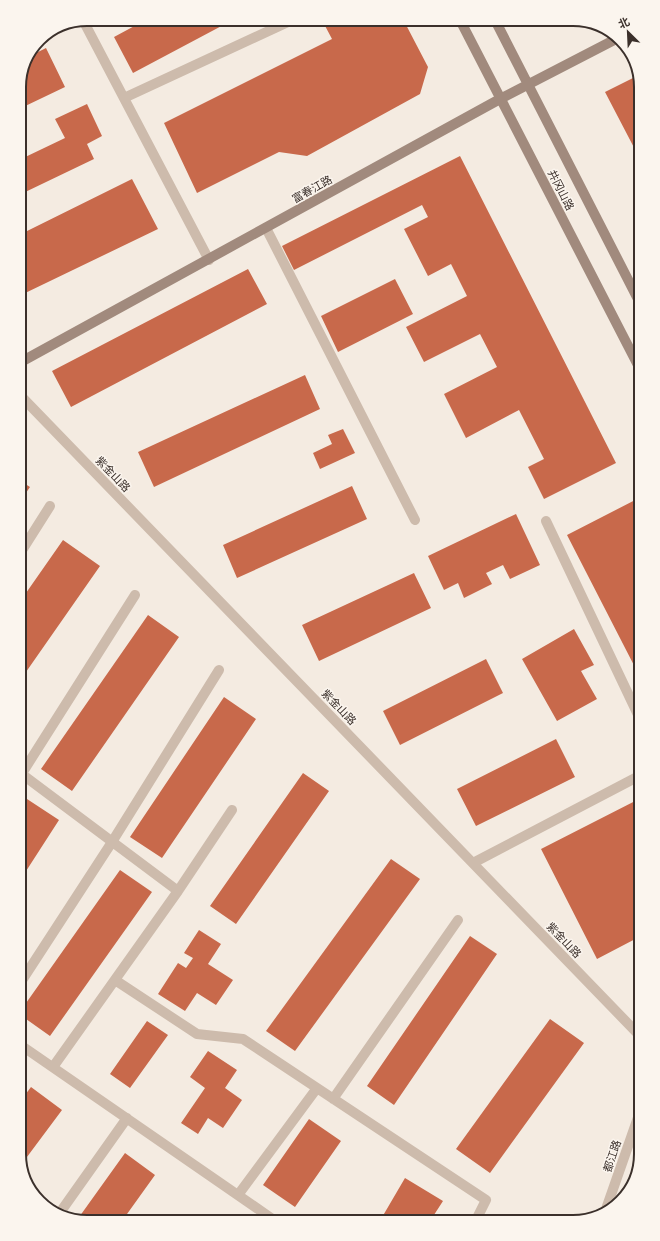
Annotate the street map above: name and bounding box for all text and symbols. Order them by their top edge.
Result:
north arrow [608,12,648,52]
text: 北 [616,15,632,31]
street label: 井冈山路 [545,168,576,213]
street label: 富春江路 [290,173,335,206]
street label: 紫金山路 [93,454,133,495]
street label: 紫金山路 [319,687,359,728]
street label: 紫金山路 [544,920,584,961]
street label: 都江路 [601,1138,624,1174]

